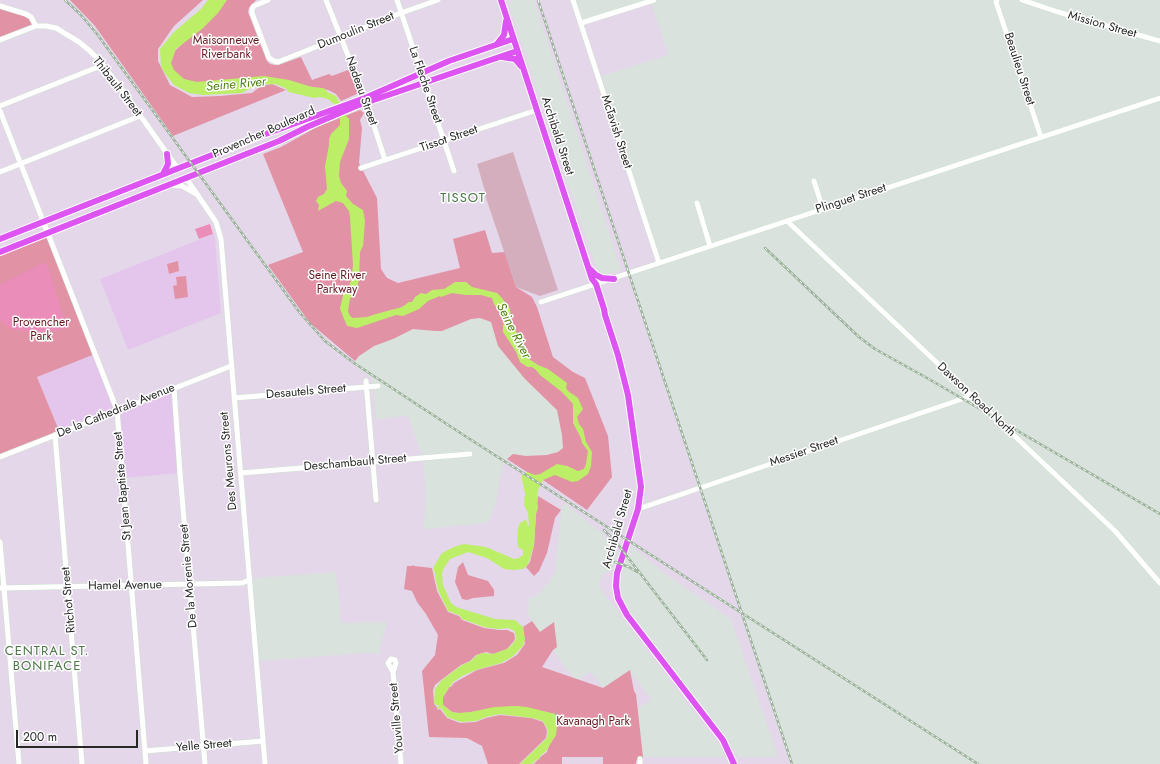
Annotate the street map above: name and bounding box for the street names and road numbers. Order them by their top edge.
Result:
street label: Mission Street [1066,8,1138,42]
street label: Dumoulin Street [316,9,396,53]
street label: Beaulieu Street [1000,31,1038,107]
street label: La Fleche Street [405,45,445,125]
street label: Thibault Street [89,54,145,120]
street label: Nadeau Street [342,55,380,127]
street label: McTavish Street [597,93,635,171]
street label: Archibald Street [538,95,576,177]
street label: Provencher Boulevard [211,104,317,162]
street label: Tissot Street [418,122,480,156]
street label: Plinguet Street [814,181,888,217]
street label: Dawson Road North [934,360,1018,440]
street label: De la Cathedrale Avenue [55,381,177,441]
street label: Desautels Street [265,381,347,403]
street label: Des Meurons Street [218,411,240,511]
street label: St Jean Baptiste Street [111,431,135,541]
street label: Messier Street [768,434,840,470]
street label: Deschambault Street [303,451,407,475]
street label: Archibald Street [600,488,636,570]
street label: De la Morenie Street [177,523,201,629]
street label: Ritchot Street [59,566,79,634]
street label: Hamel Avenue [88,578,162,594]
street label: Youville Street [387,682,407,754]
street label: Yelle Street [176,736,232,756]

